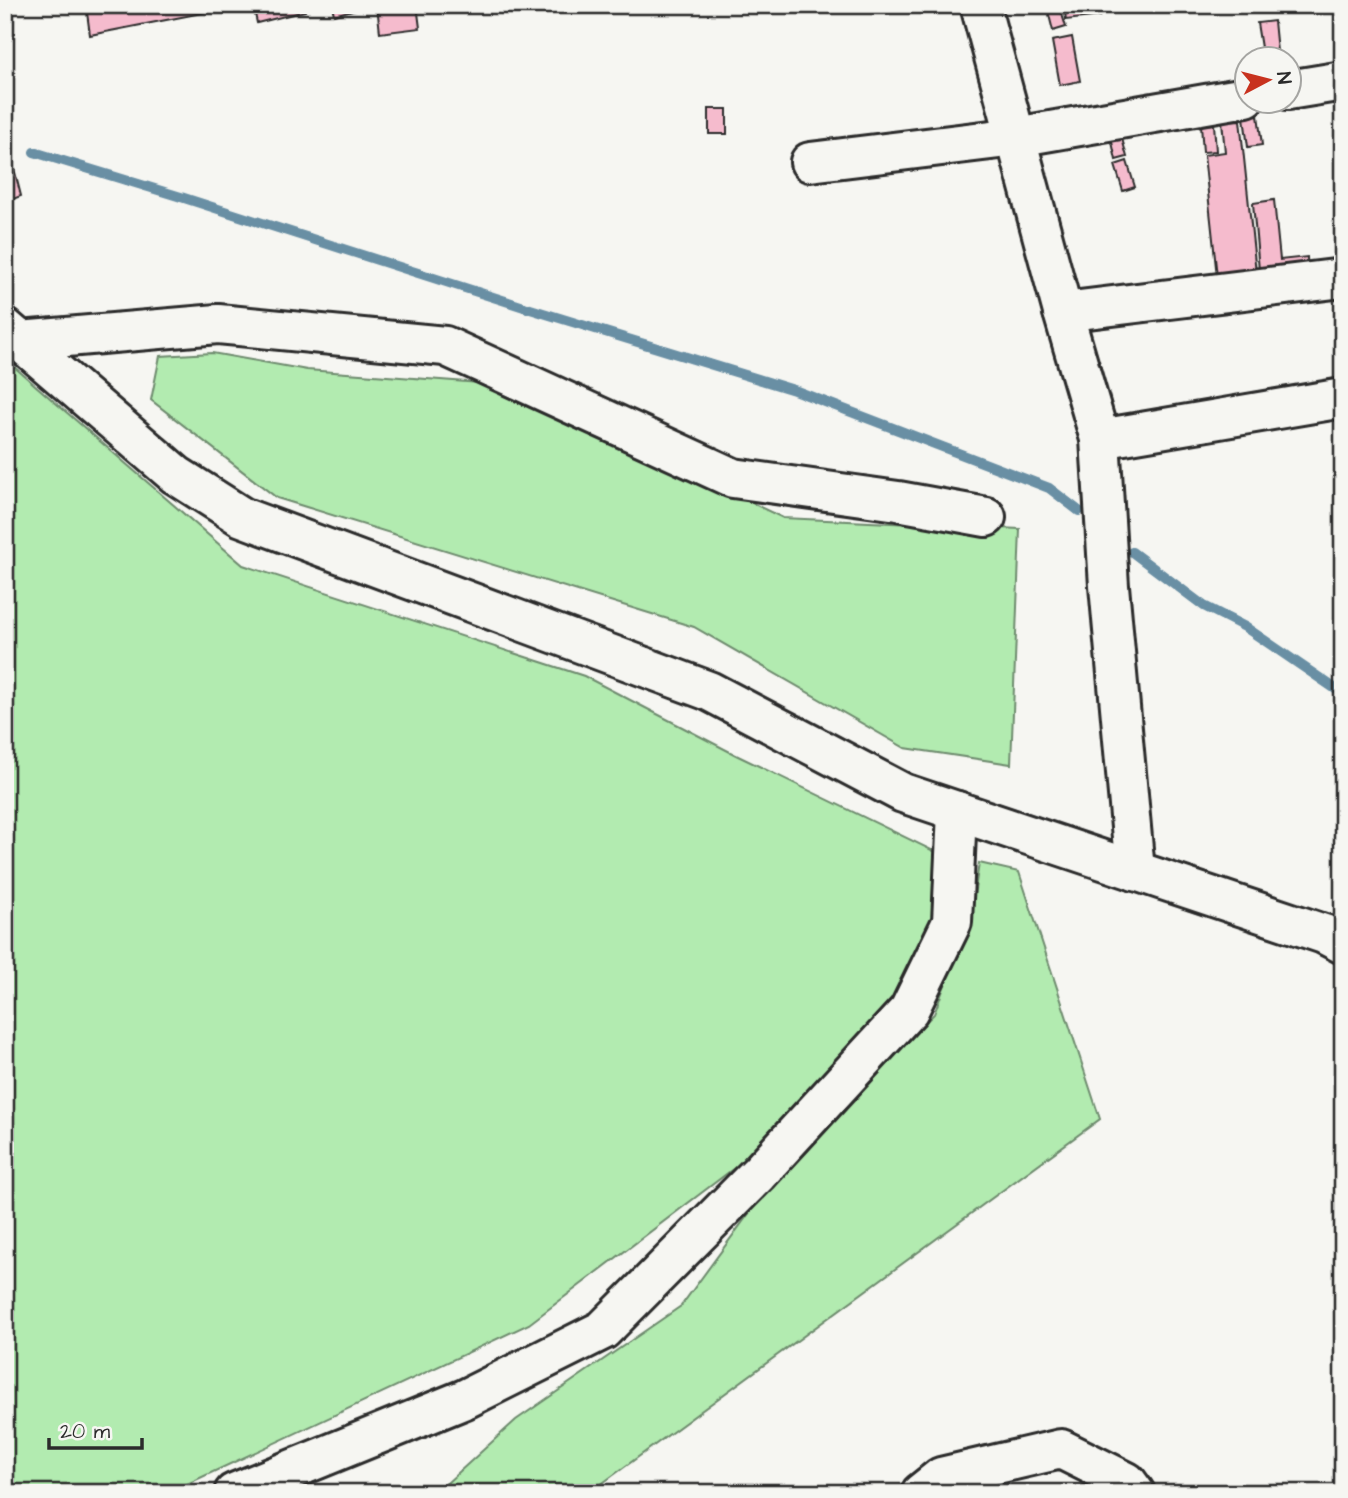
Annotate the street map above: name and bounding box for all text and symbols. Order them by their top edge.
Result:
north arrow [1232,46,1302,116]
text: N [1269,71,1298,86]
scale bar [49,1407,142,1451]
text: 20 m [60,1417,111,1446]

